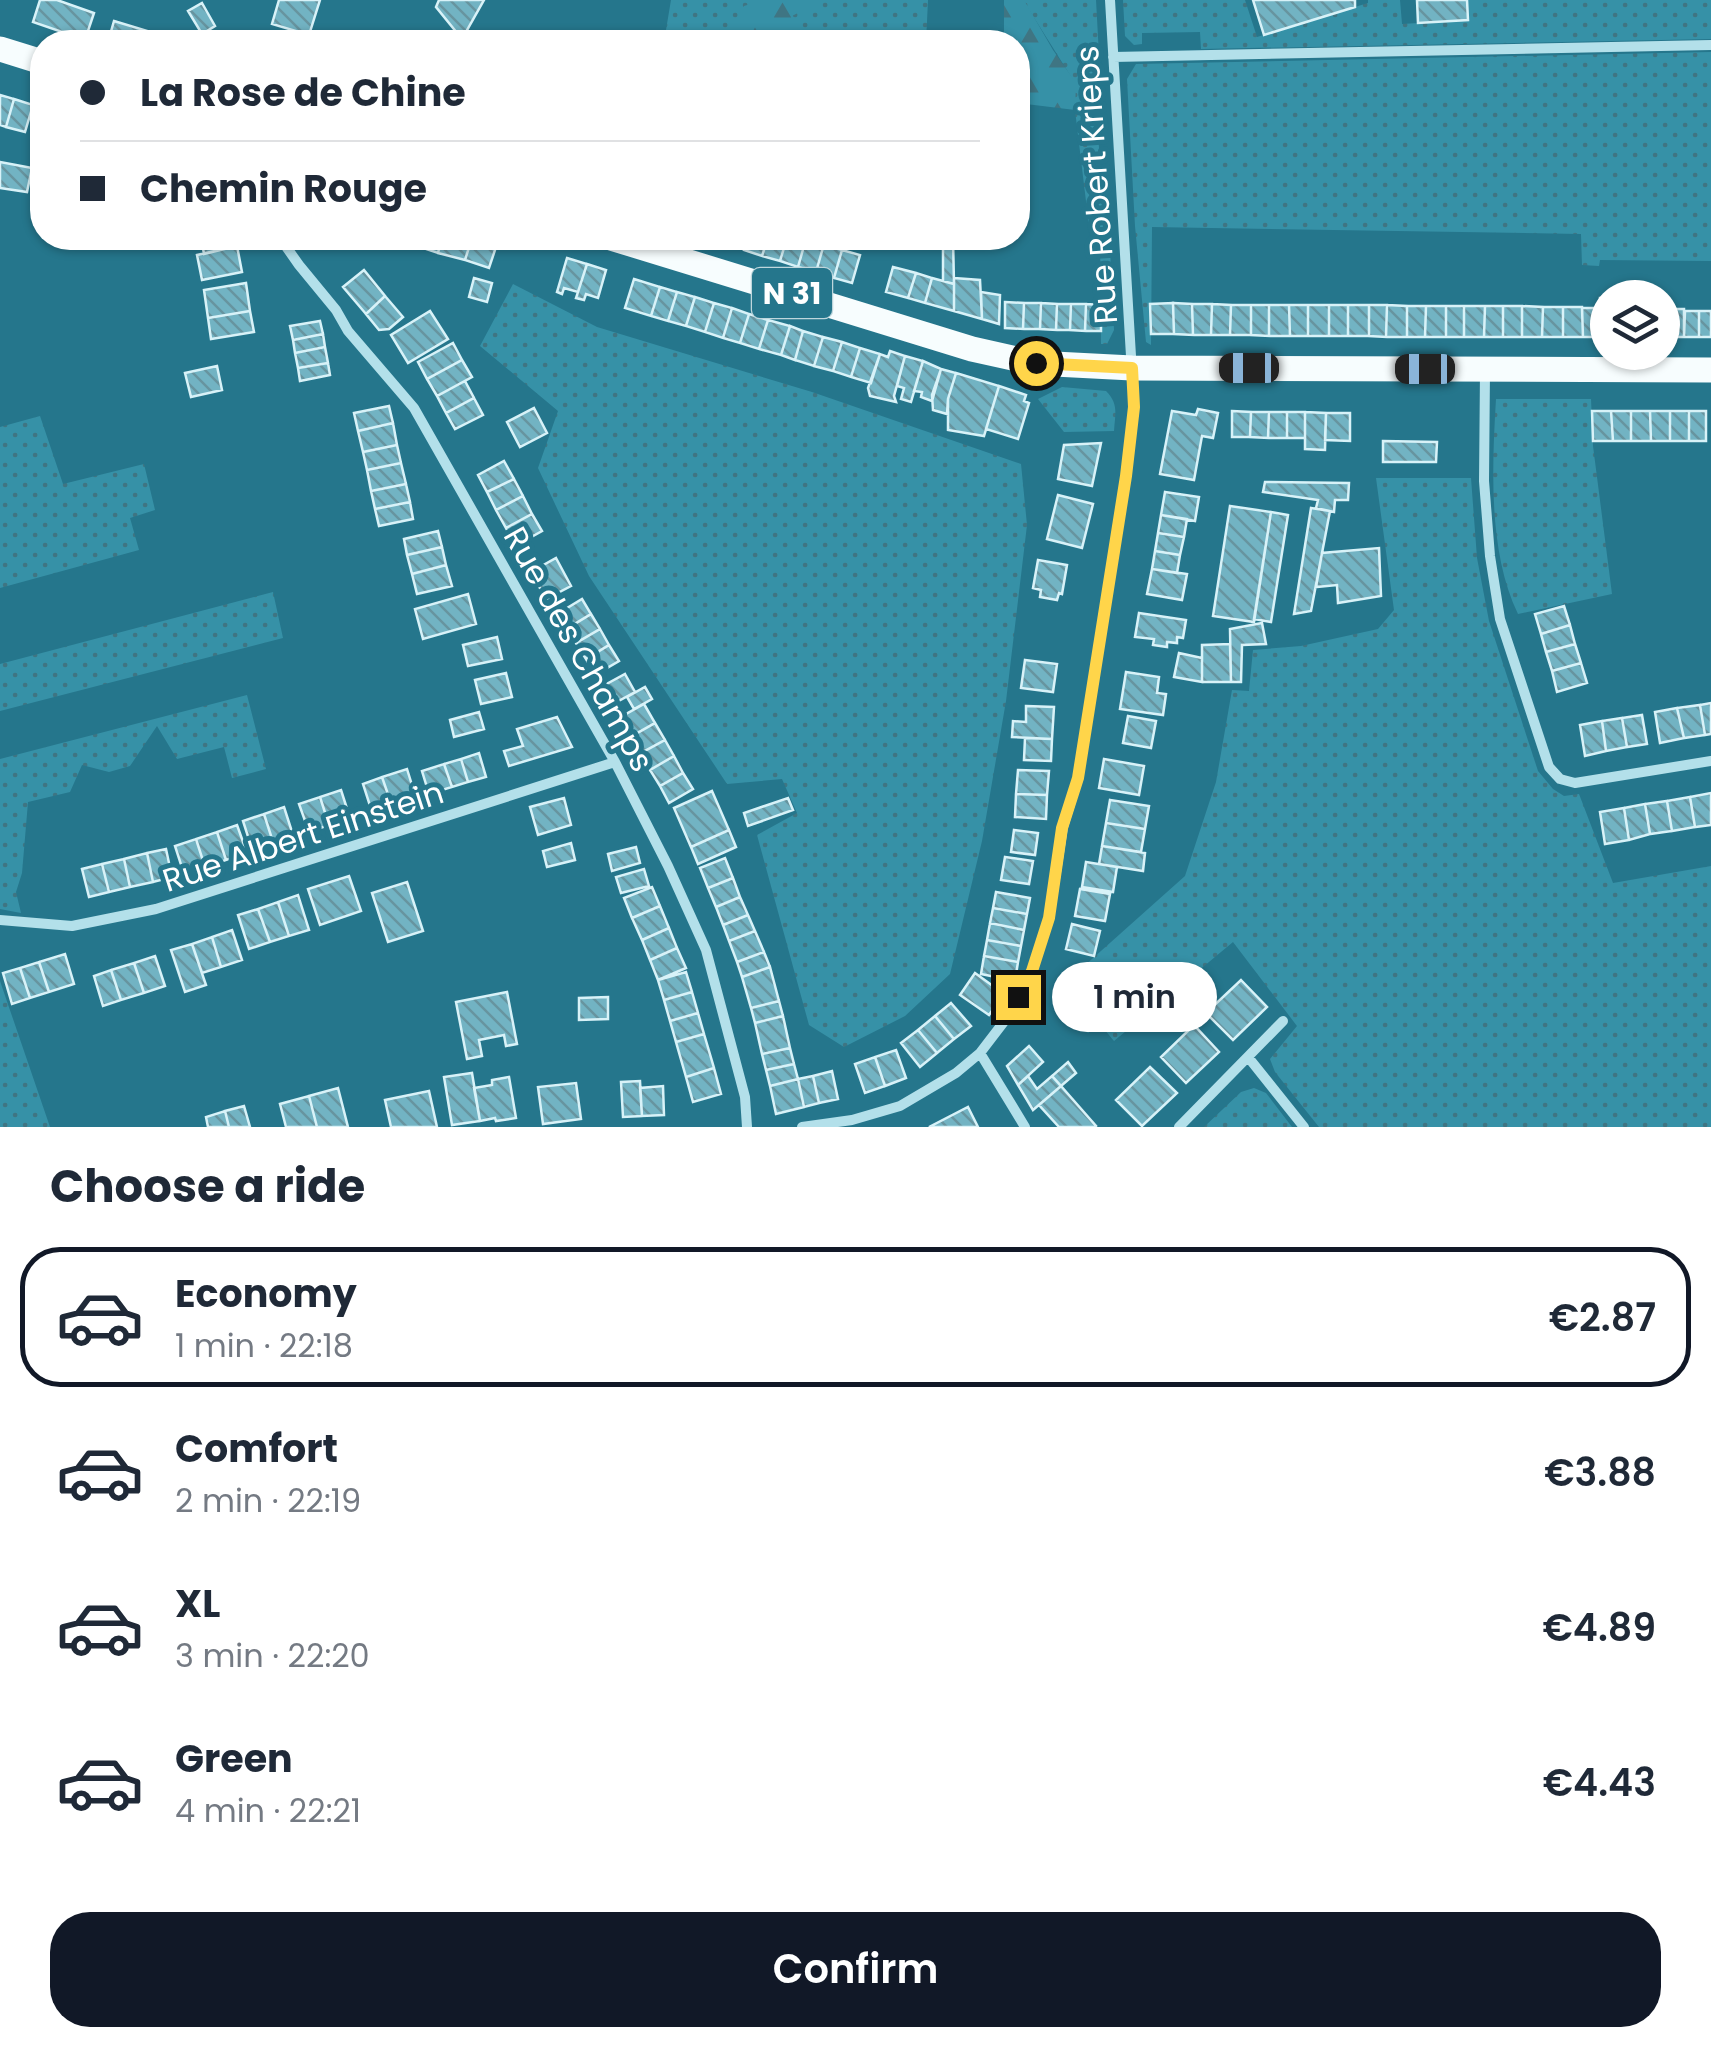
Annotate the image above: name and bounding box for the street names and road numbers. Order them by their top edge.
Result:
street label: Rue Robert Krieps [1064,44,1128,326]
road number: N 31 [752,268,832,318]
street label: Rue des Champs [493,519,665,779]
street label: Rue Albert Einstein [157,769,449,903]

